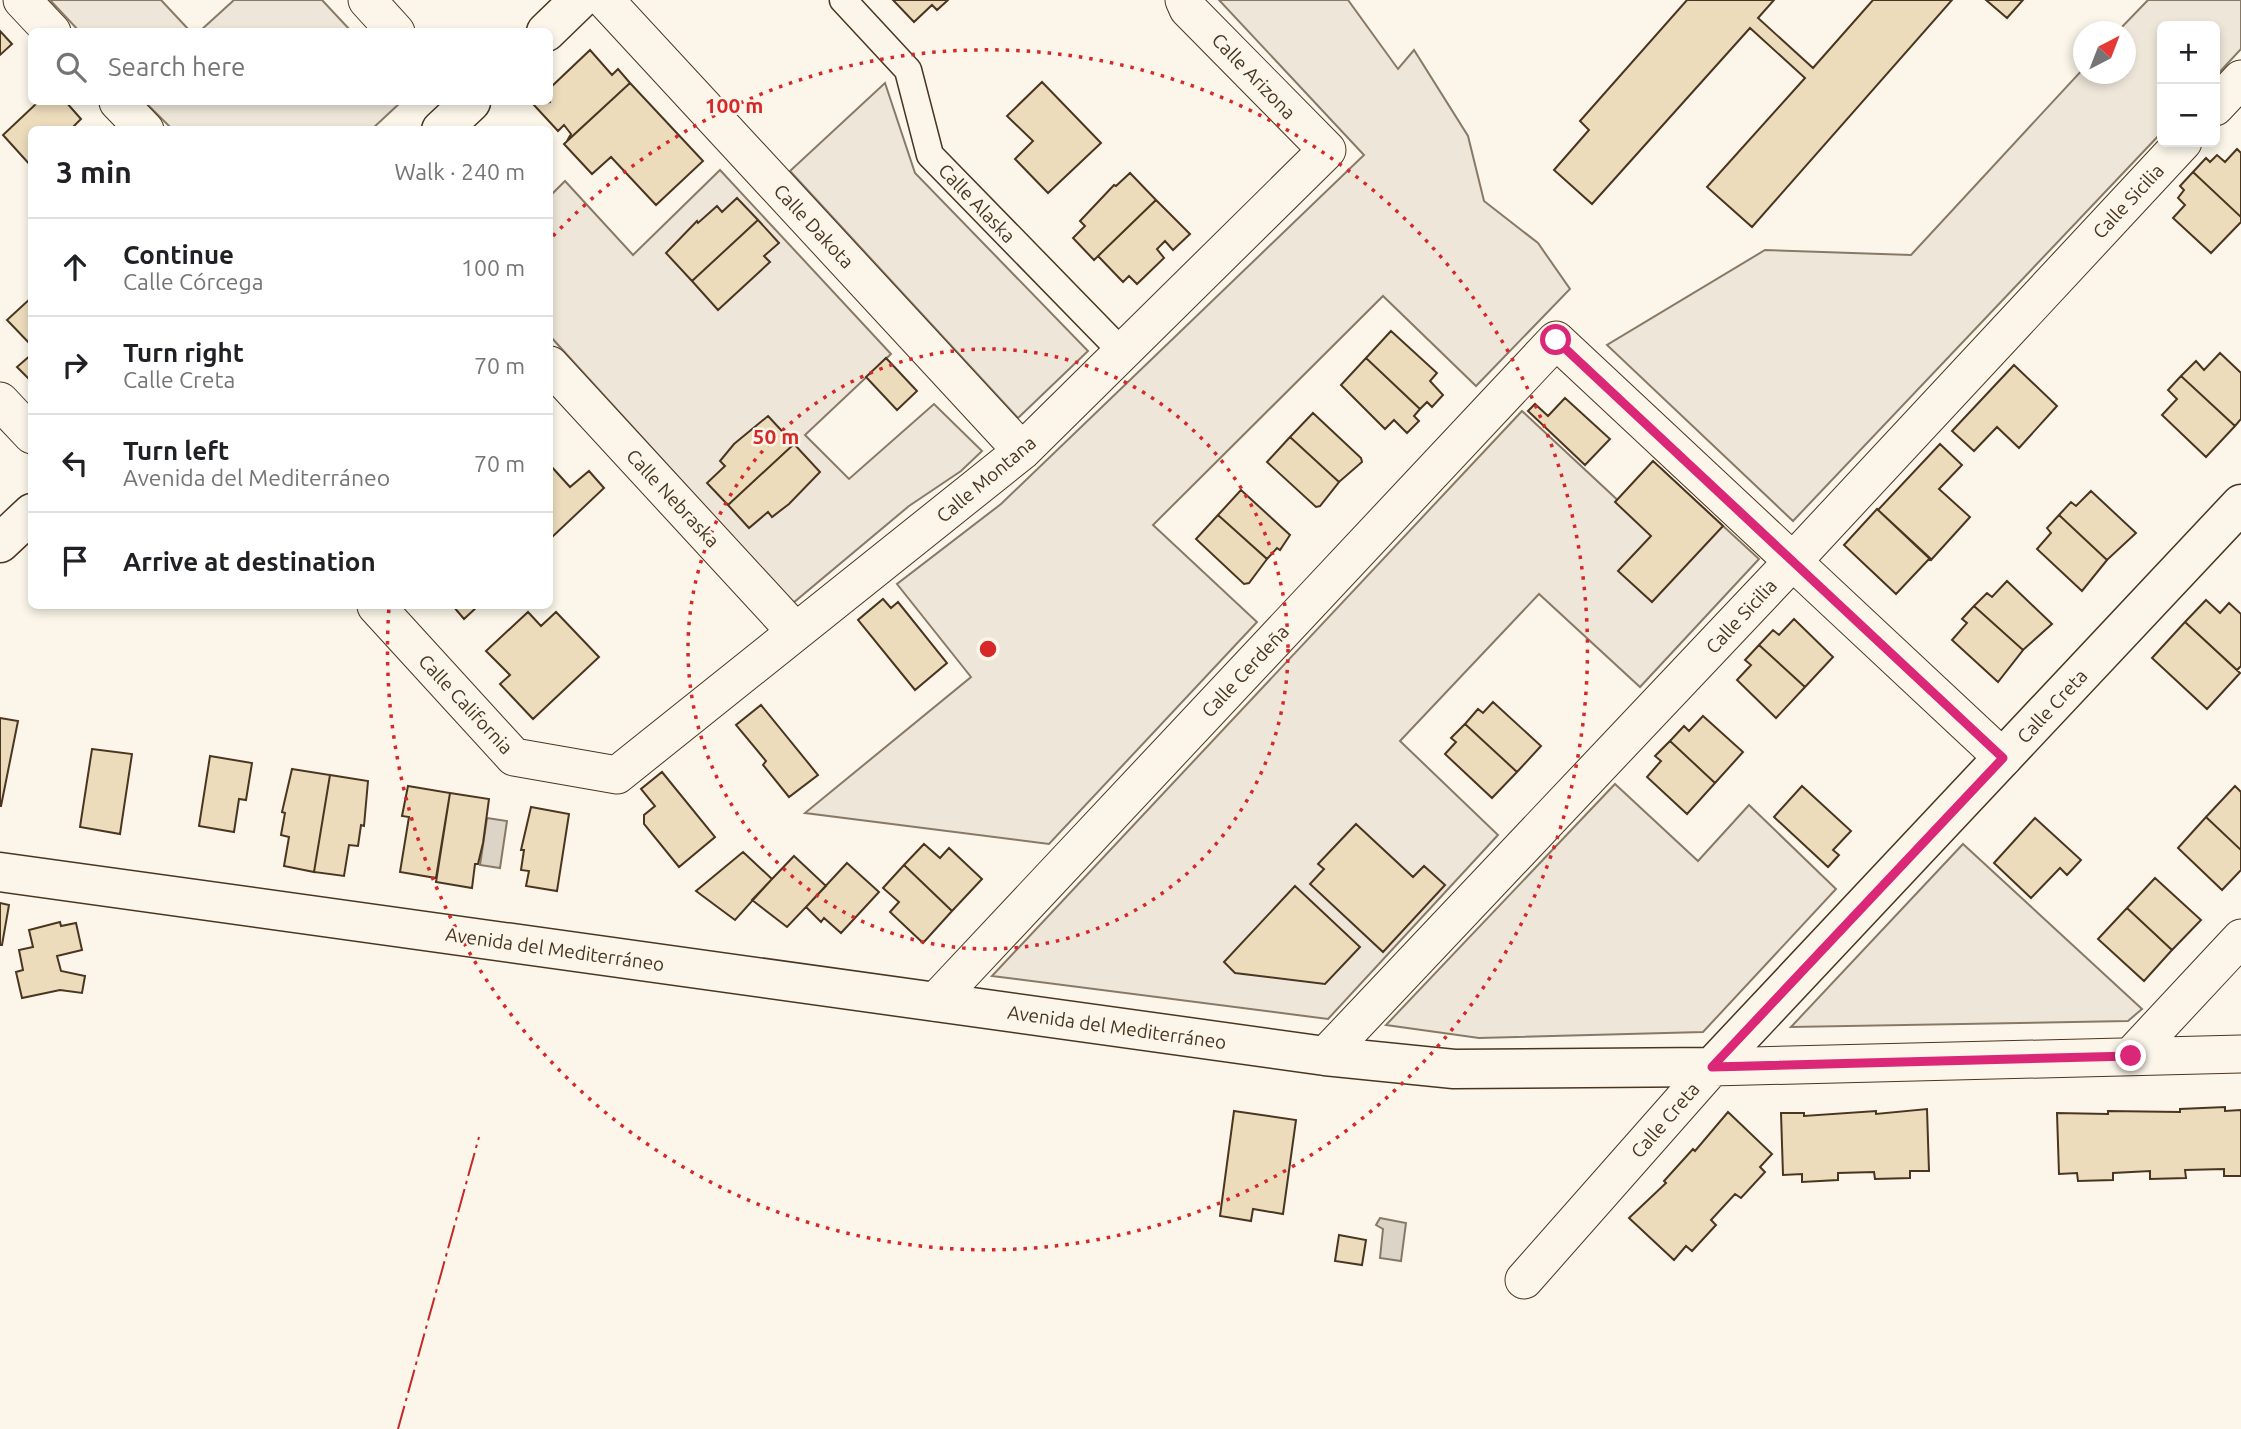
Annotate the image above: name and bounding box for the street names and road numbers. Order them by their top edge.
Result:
street label: Calle Arizona [1208,29,1300,123]
street label: Calle Alaska [934,159,1020,247]
street label: Calle Sicilia [2088,159,2168,243]
street label: Calle Dakota [769,179,859,273]
street label: Calle Montana [932,431,1040,527]
street label: Calle Nebraska [622,444,724,552]
street label: Calle Sicilia [1701,574,1781,658]
street label: Calle Cerdeña [1197,620,1293,722]
street label: Calle California [414,650,518,758]
street label: Calle Creta [2012,665,2092,747]
street label: Avenida del Mediterráneo [444,923,666,975]
street label: Avenida del Mediterráneo [1006,1001,1228,1053]
street label: Calle Creta [1626,1078,1704,1162]

